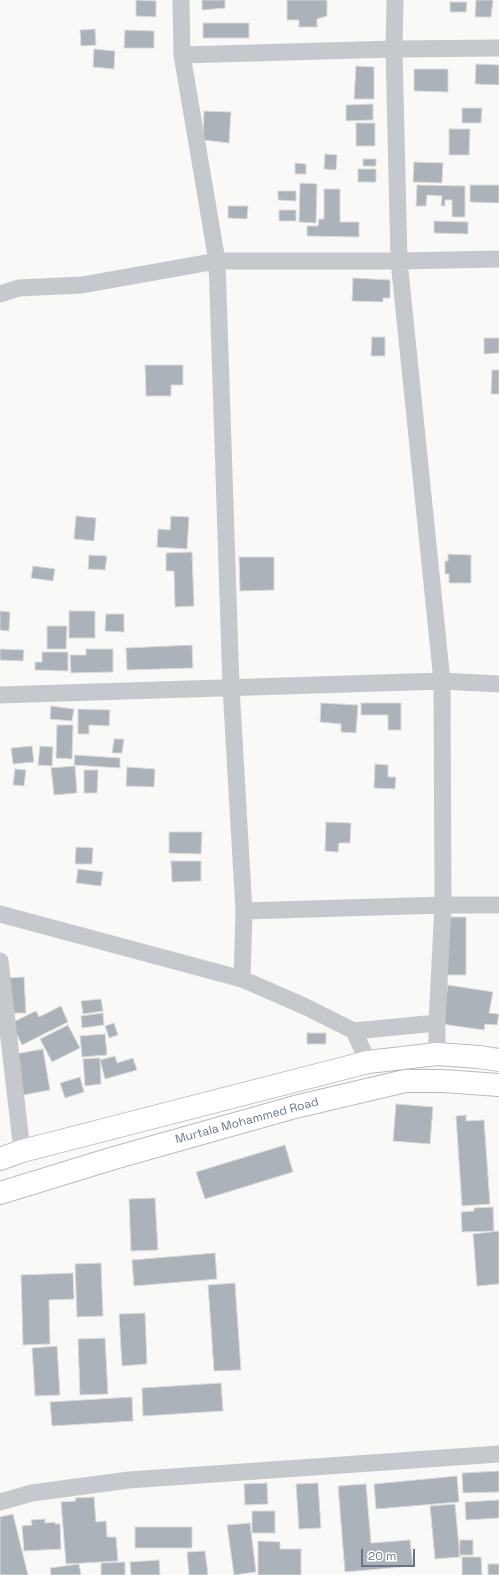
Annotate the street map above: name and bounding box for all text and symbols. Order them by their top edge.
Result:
street label: Murtala Mohammed Road [174,1095,320,1147]
scale bar [363,1541,417,1567]
text: 20 m [368,1548,396,1564]

